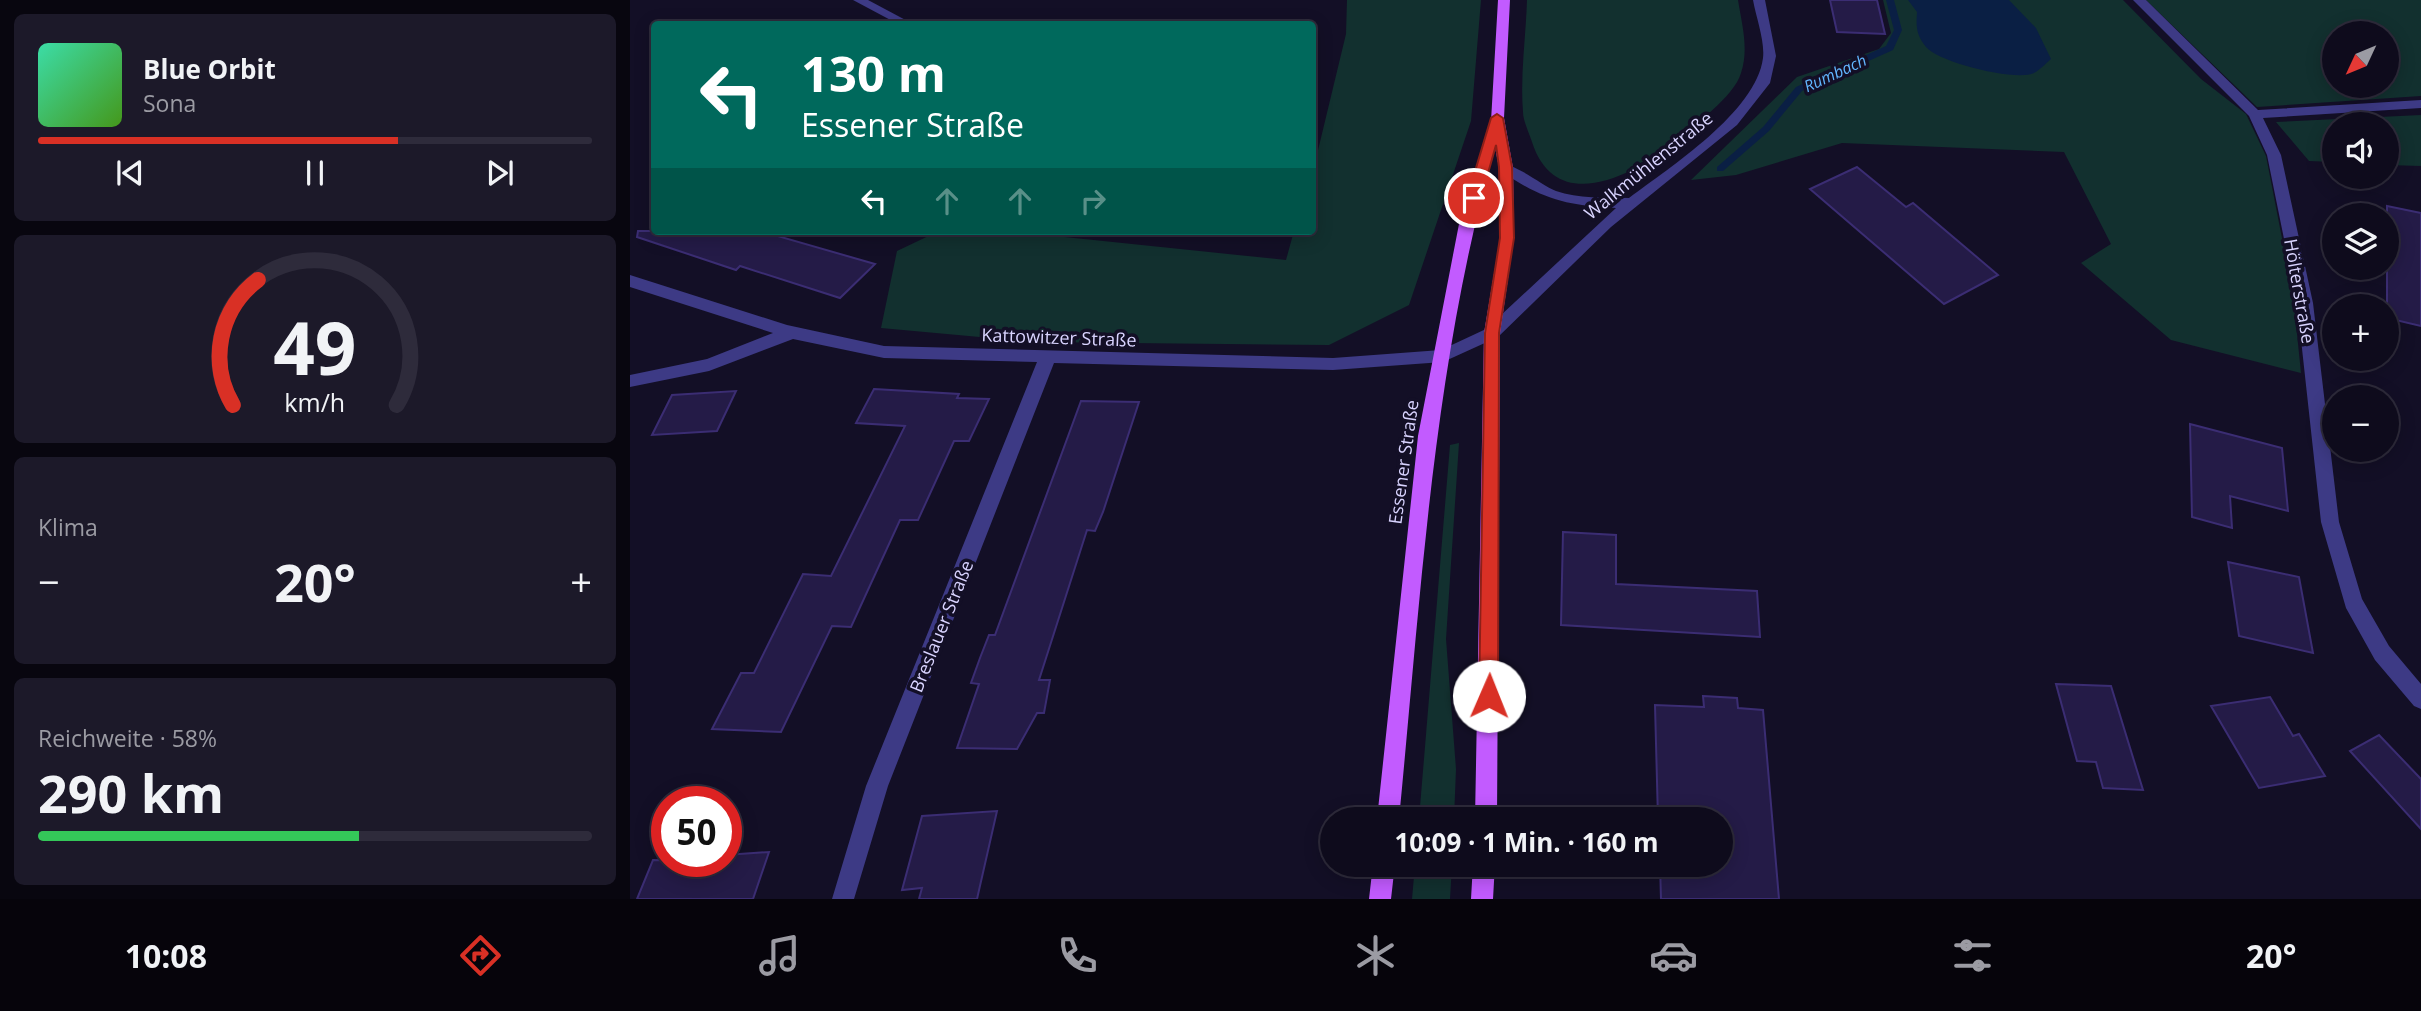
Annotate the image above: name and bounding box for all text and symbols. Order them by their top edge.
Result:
north arrow [2322,21,2399,98]
map controls [2322,21,2399,462]
text: 130 m [801,40,946,106]
icon: left [686,49,777,140]
water label: Rumbach [1800,49,1870,97]
text: Blue Orbit [143,51,276,87]
text: Sona [143,87,196,119]
text: Essener Straße [801,103,1024,146]
street label: Walkmühlenstraße [1579,106,1717,224]
button: sound [2322,112,2399,189]
icon: previous [111,154,149,192]
icon: pause [296,154,334,192]
icon: next [481,154,519,192]
pin [1444,168,1504,228]
icon: arrive [1455,179,1493,217]
icon: left [855,182,893,220]
icon: ahead [928,182,966,220]
icon: ahead [1001,182,1039,220]
icon: right [1074,182,1112,220]
button: layers [2322,203,2399,280]
street label: Hölterstraße [2279,237,2321,345]
button: + [2322,294,2399,371]
text: 49 [273,297,357,396]
street label: Kattowitzer Straße [981,322,1137,352]
text: km/h [285,385,345,419]
button: − [2322,385,2399,462]
street label: Essener Straße [1382,398,1424,526]
text: Klima [38,511,98,543]
text: 20° [274,546,356,617]
text: − [38,555,60,607]
text: + [570,555,592,607]
street label: Breslauer Straße [904,556,978,696]
position arrow [1452,659,1526,733]
text: Reichweite · 58% [38,722,217,754]
text: 290 km [38,757,224,828]
speed limit sign: 50 [651,786,742,877]
text: 10:09 · 1 Min. · 160 m [1394,824,1659,860]
icon: directions [456,931,505,980]
icon: music [755,931,804,980]
icon: phone [1053,931,1102,980]
icon: climate [1351,931,1400,980]
icon: car [1649,931,1698,980]
icon: filters [1948,931,1997,980]
text: 10:08 [125,934,207,977]
text: 20° [2246,934,2296,977]

